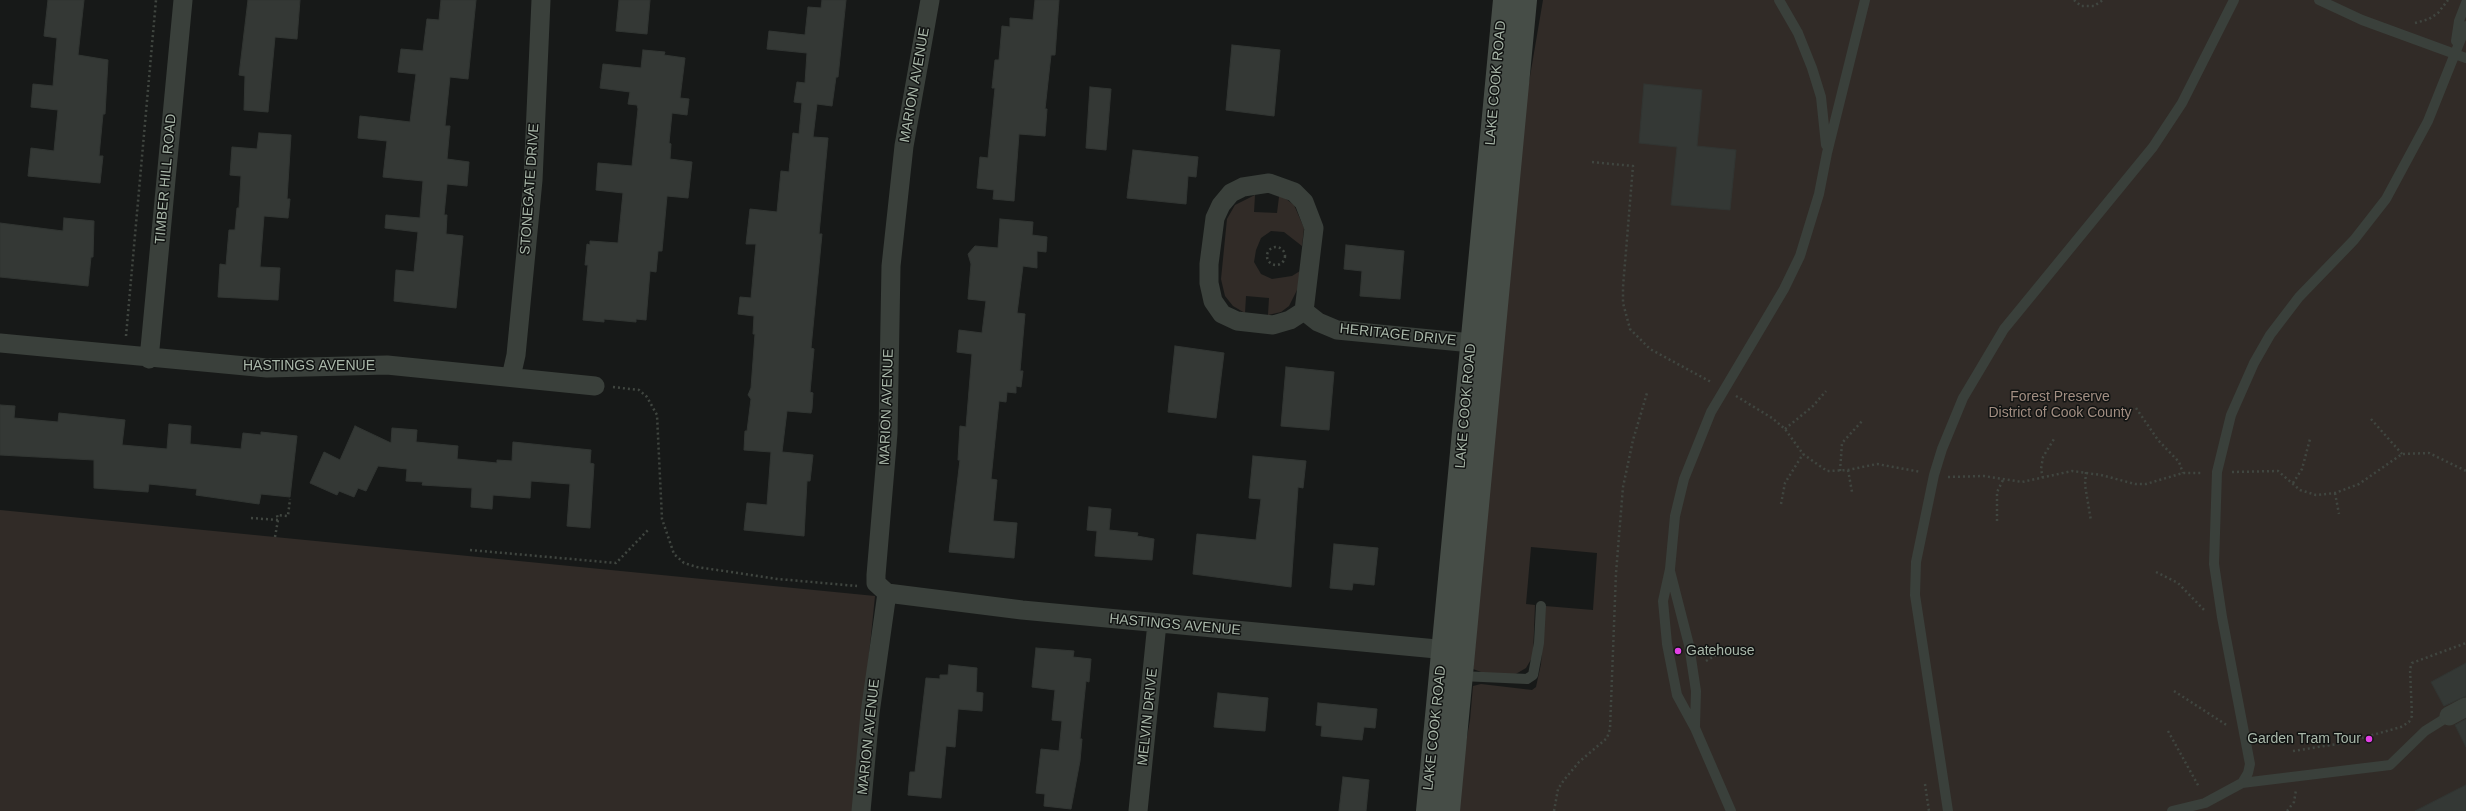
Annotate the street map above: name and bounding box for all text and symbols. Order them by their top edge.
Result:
street label: LAKE COOK ROAD [1482,20,1510,146]
street label: MARION AVENUE [897,26,933,144]
street label: TIMBER HILL ROAD [152,113,180,245]
street label: STONEGATE DRIVE [517,123,543,255]
street label: HERITAGE DRIVE [1339,321,1457,349]
street label: LAKE COOK ROAD [1452,343,1480,469]
street label: MARION AVENUE [877,349,897,465]
street label: HASTINGS AVENUE [243,358,375,374]
park label: Forest Preserve District of Cook County [1988,389,2132,422]
street label: HASTINGS AVENUE [1109,611,1241,639]
place label: Gatehouse [1686,643,1754,659]
marker: Gatehouse [1673,646,1683,656]
street label: LAKE COOK ROAD [1420,665,1450,791]
street label: MELVIN DRIVE [1135,668,1161,766]
street label: MARION AVENUE [855,678,883,796]
place label: Garden Tram Tour [2247,731,2361,747]
marker: Garden Tram Tour [2364,734,2374,744]

